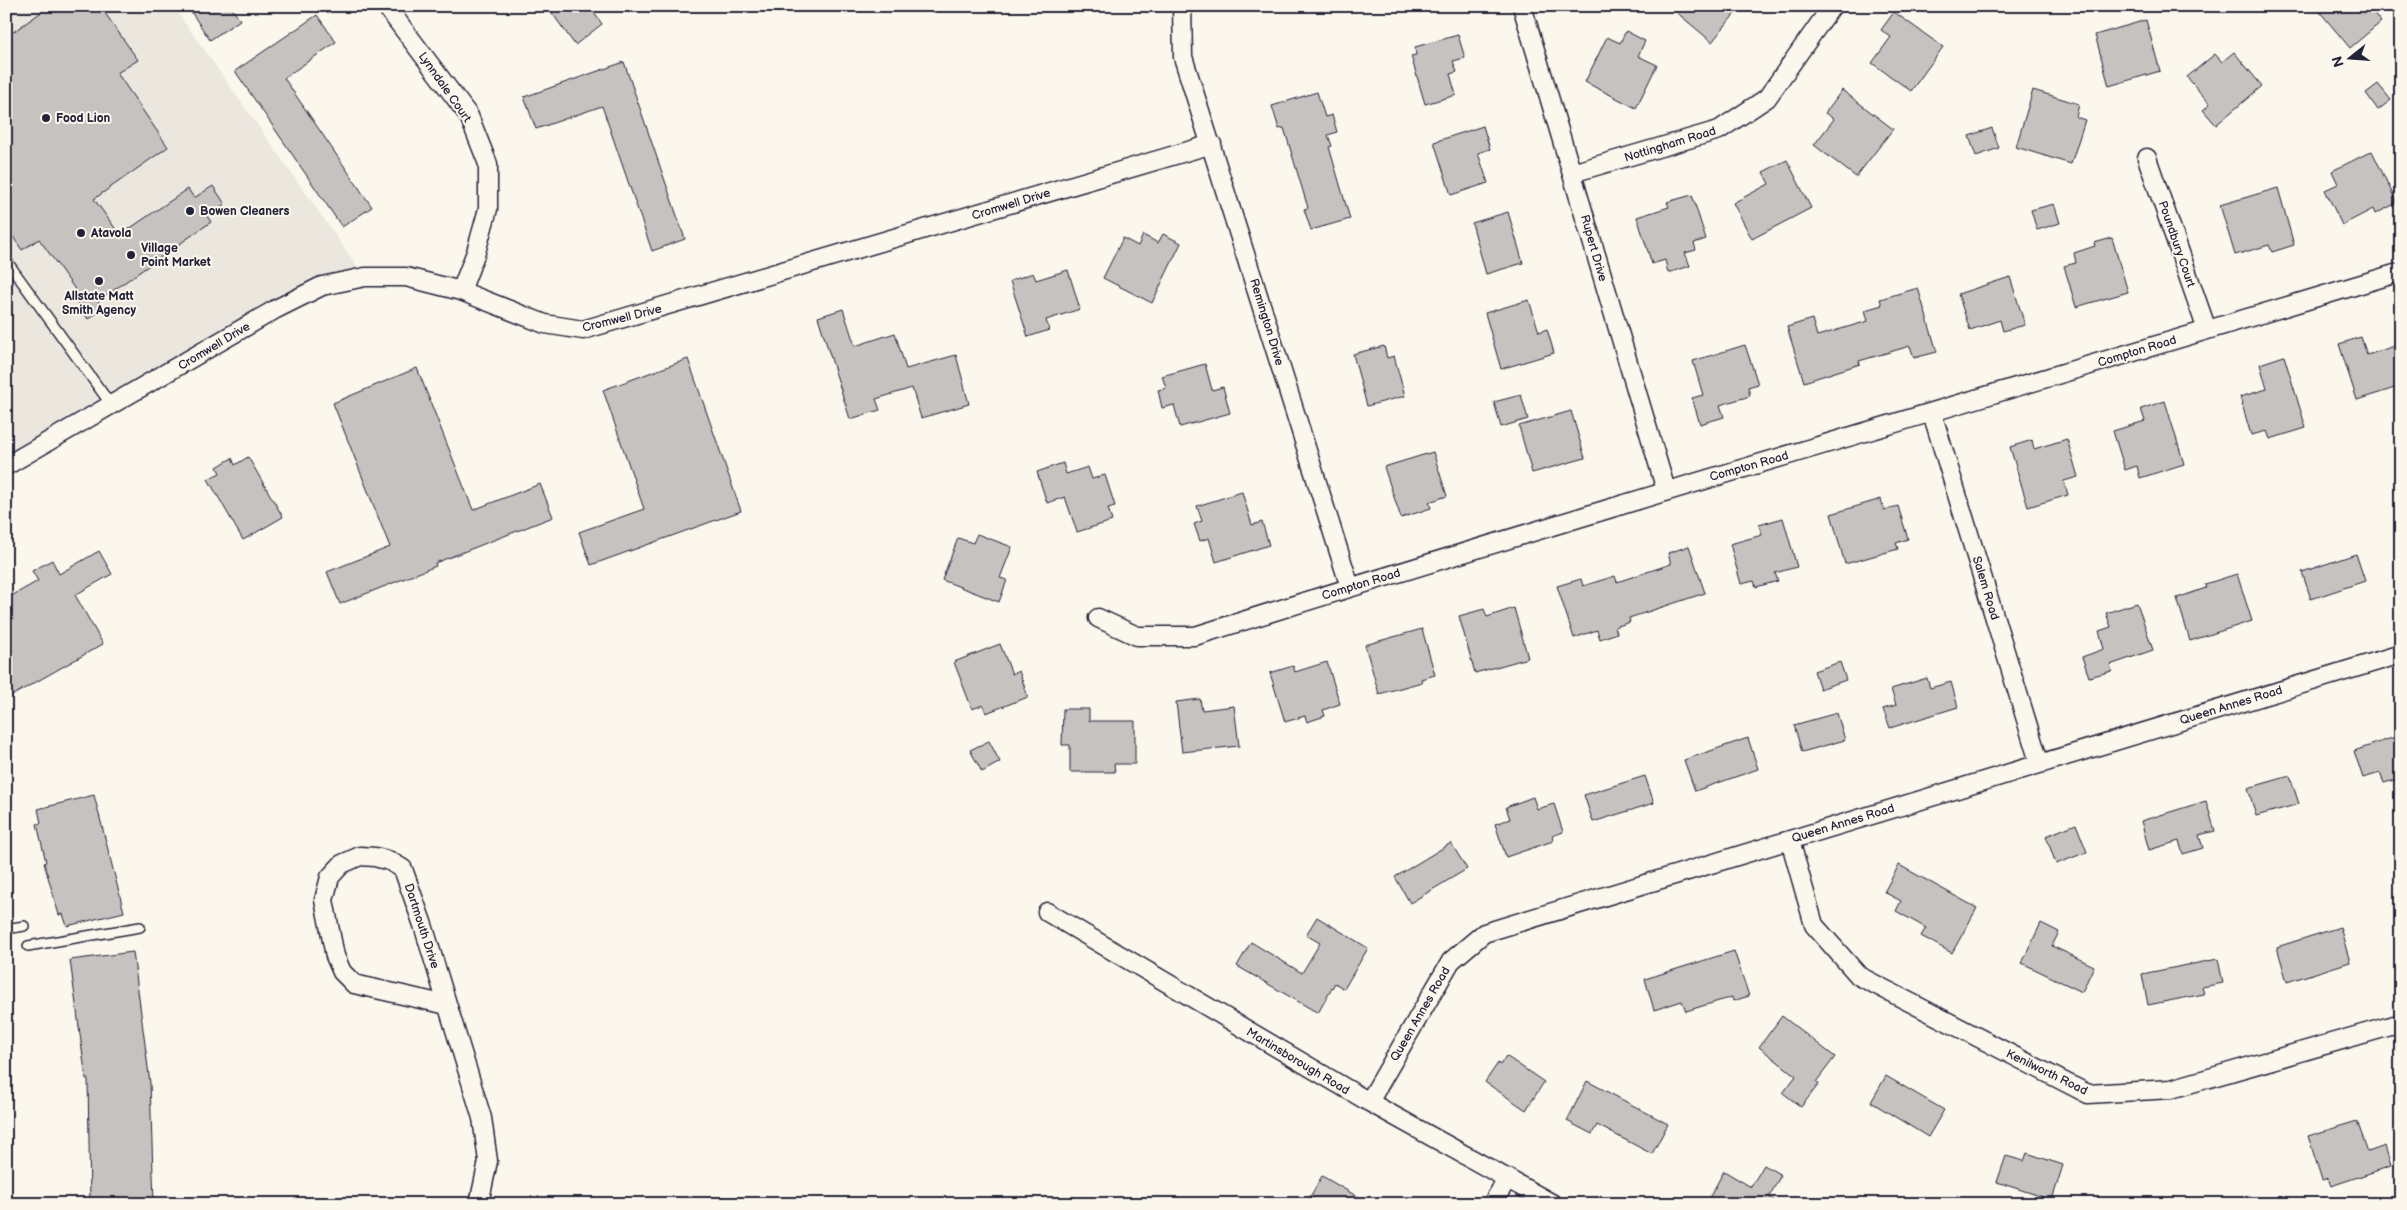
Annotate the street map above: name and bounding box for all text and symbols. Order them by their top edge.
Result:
north arrow [2324,32,2374,82]
street label: Lynndale Court [415,49,474,125]
text: N [2328,54,2348,69]
place label: Food Lion [56,111,111,126]
marker: Food Lion [40,112,52,124]
street label: Nottingham Road [1622,123,1718,166]
street label: Cromwell Drive [970,185,1052,224]
street label: Poundbury Court [2155,199,2198,290]
place label: Bowen Cleaners [200,204,290,219]
marker: Bowen Cleaners [184,205,196,217]
street label: Rupert Drive [1577,213,1610,283]
place label: Atavola [90,226,131,241]
marker: Atavola [75,227,87,239]
place label: Village Point Market [141,241,211,270]
marker: Village Point Market [125,249,137,261]
marker: Allstate Matt Smith Agency [93,275,105,287]
street label: Remington Drive [1246,277,1287,368]
place label: Allstate Matt Smith Agency [62,289,137,318]
street label: Cromwell Drive [581,301,663,336]
street label: Cromwell Drive [176,319,253,374]
street label: Compton Road [2096,332,2178,371]
street label: Compton Road [1708,448,1790,485]
street label: Salem Road [1969,554,2002,622]
street label: Compton Road [1320,565,1402,604]
street label: Queen Annes Road [2178,683,2284,728]
street label: Queen Annes Road [1790,801,1896,846]
street label: Dartmouth Drive [401,882,442,971]
street label: Queen Annes Road [1387,964,1454,1064]
street label: Martinsborough Road [1243,1025,1352,1098]
street label: Kenilworth Road [2004,1046,2090,1099]

